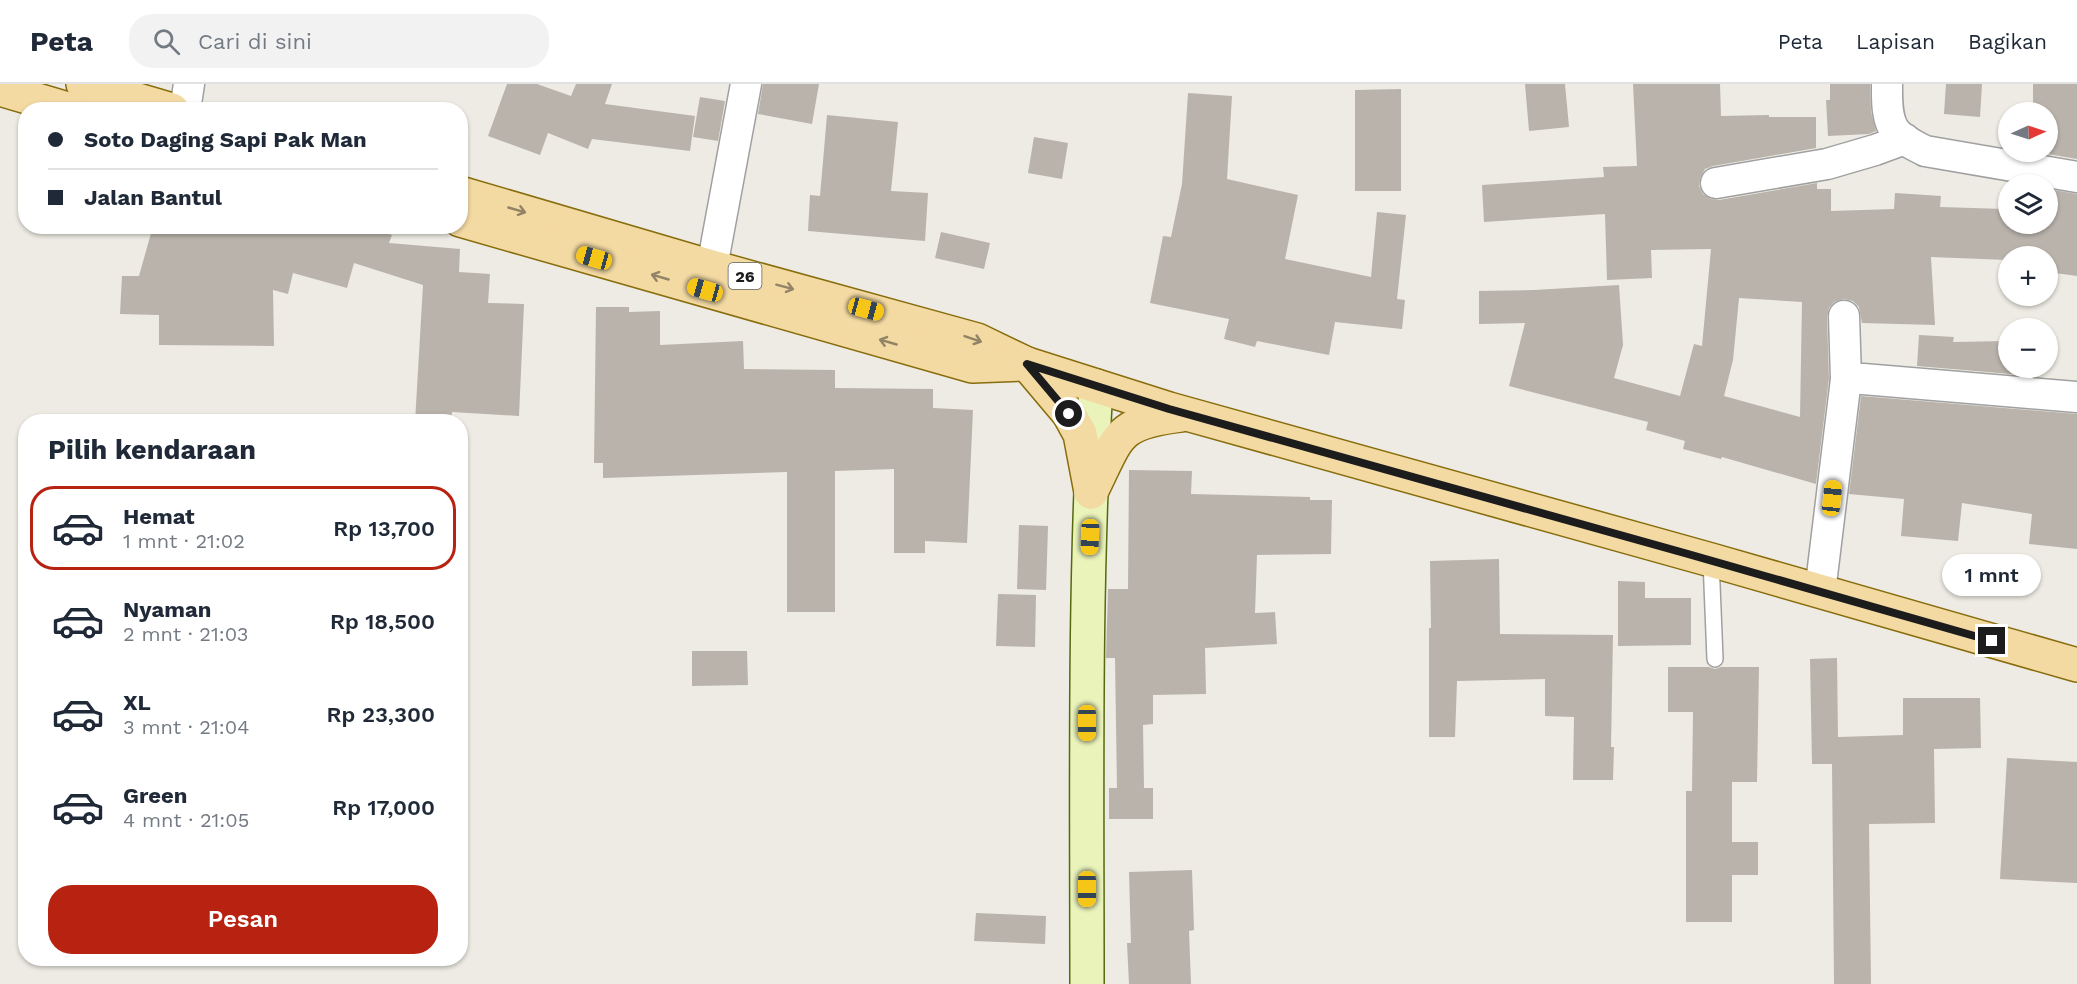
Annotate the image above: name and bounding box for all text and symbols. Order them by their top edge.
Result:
search box [129,14,549,68]
text: Peta [30,25,93,58]
icon: search [150,25,183,58]
text: Cari di sini [198,29,312,54]
text: Peta [1778,29,1823,54]
text: Lapisan [1856,29,1935,54]
text: Bagikan [1968,29,2047,54]
north arrow [1998,102,2058,162]
map controls [1998,102,2058,378]
text: Soto Daging Sapi Pak Man [84,127,367,152]
button: layers [1998,174,2058,234]
text: Jalan Bantul [84,185,222,210]
one-way arrow [507,205,526,216]
car [574,244,614,272]
button: + [1998,246,2058,306]
road number: 26 [728,263,762,289]
one-way arrow [651,271,670,282]
car [685,276,725,304]
one-way arrow [775,282,794,293]
car [846,296,886,322]
button: − [1998,318,2058,378]
one-way arrow [963,334,982,345]
one-way arrow [879,336,898,347]
route start [1055,400,1082,427]
text: Pilih kendaraan [48,434,256,466]
car [1821,479,1843,517]
icon: car [51,501,105,555]
text: Hemat [123,504,195,529]
text: Rp 13,700 [333,516,435,541]
car [1080,519,1100,555]
text: 1 mnt · 21:02 [123,529,245,553]
callout: 1 mnt [1942,554,2042,596]
text: 1 mnt [1964,563,2019,587]
icon: car [51,594,105,648]
text: Nyaman [123,597,211,622]
text: Rp 18,500 [330,609,435,634]
text: 2 mnt · 21:03 [123,622,248,646]
route end [1978,627,2005,654]
icon: car [51,687,105,741]
text: XL [123,690,151,715]
text: Rp 23,300 [326,702,435,727]
car [1078,705,1096,741]
text: 3 mnt · 21:04 [123,715,249,739]
icon: car [51,780,105,834]
text: Green [123,783,187,808]
text: Rp 17,000 [332,795,435,820]
text: 4 mnt · 21:05 [123,808,249,832]
car [1078,871,1096,907]
button: Pesan [48,885,438,954]

